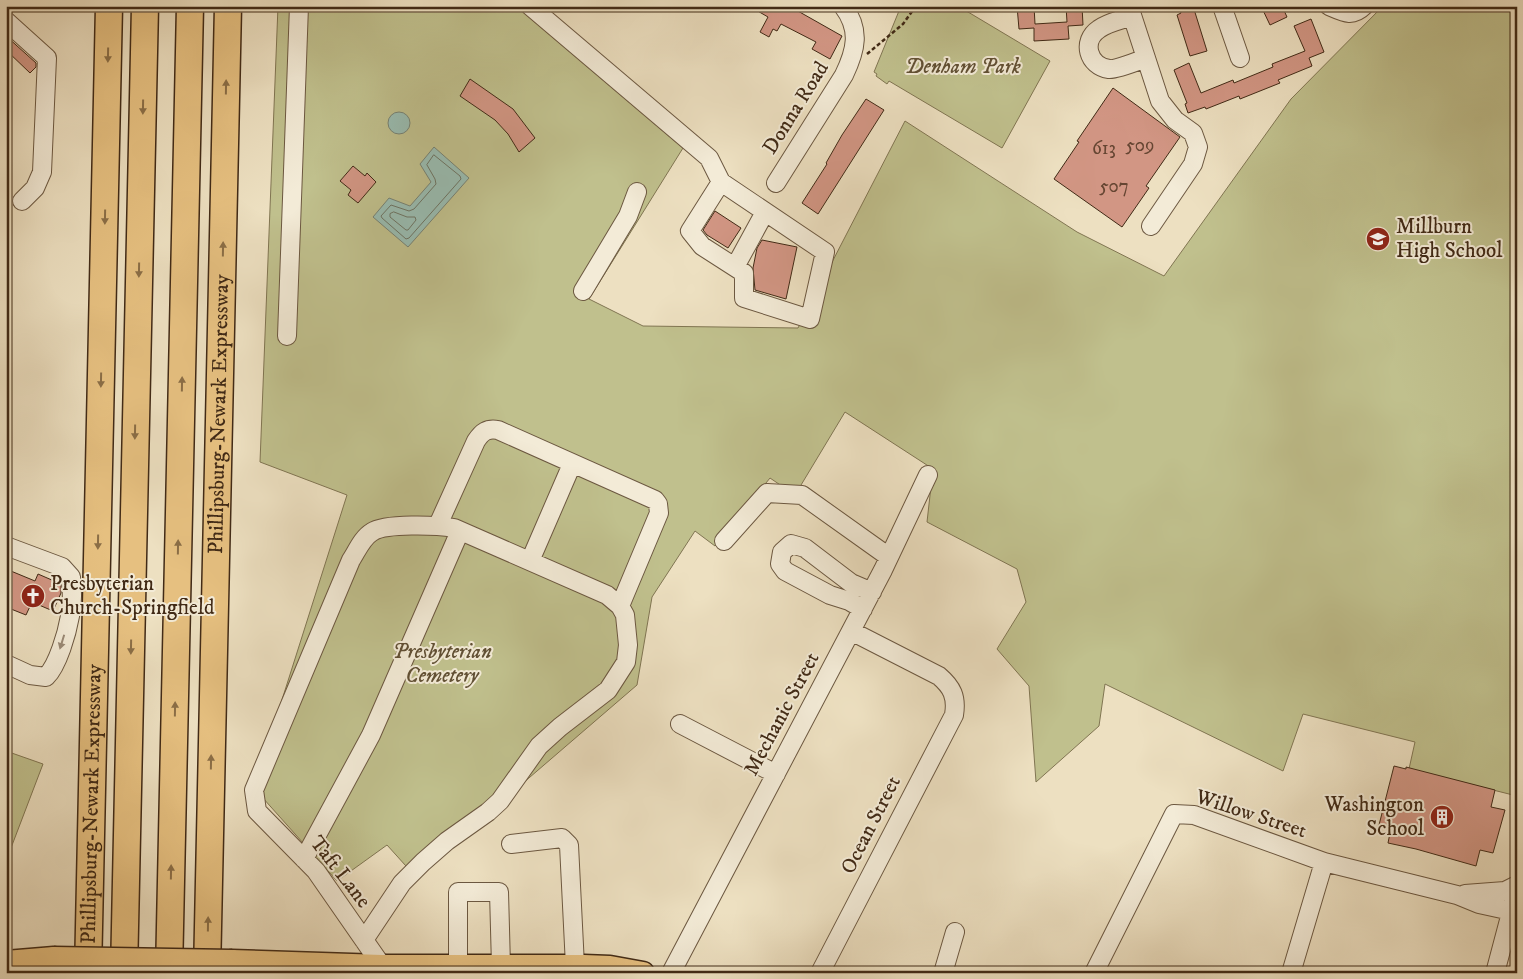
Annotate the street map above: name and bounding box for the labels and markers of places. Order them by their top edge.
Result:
place label: Millburn High School [1396,214,1503,264]
school or university icon: Millburn High School [1365,226,1391,252]
place label: Presbyterian Church-Springfield [50,571,215,621]
church icon: Presbyterian Church-Springfield [20,583,46,609]
place label: Washington School [1324,792,1425,842]
building icon: Washington School [1429,804,1455,830]

